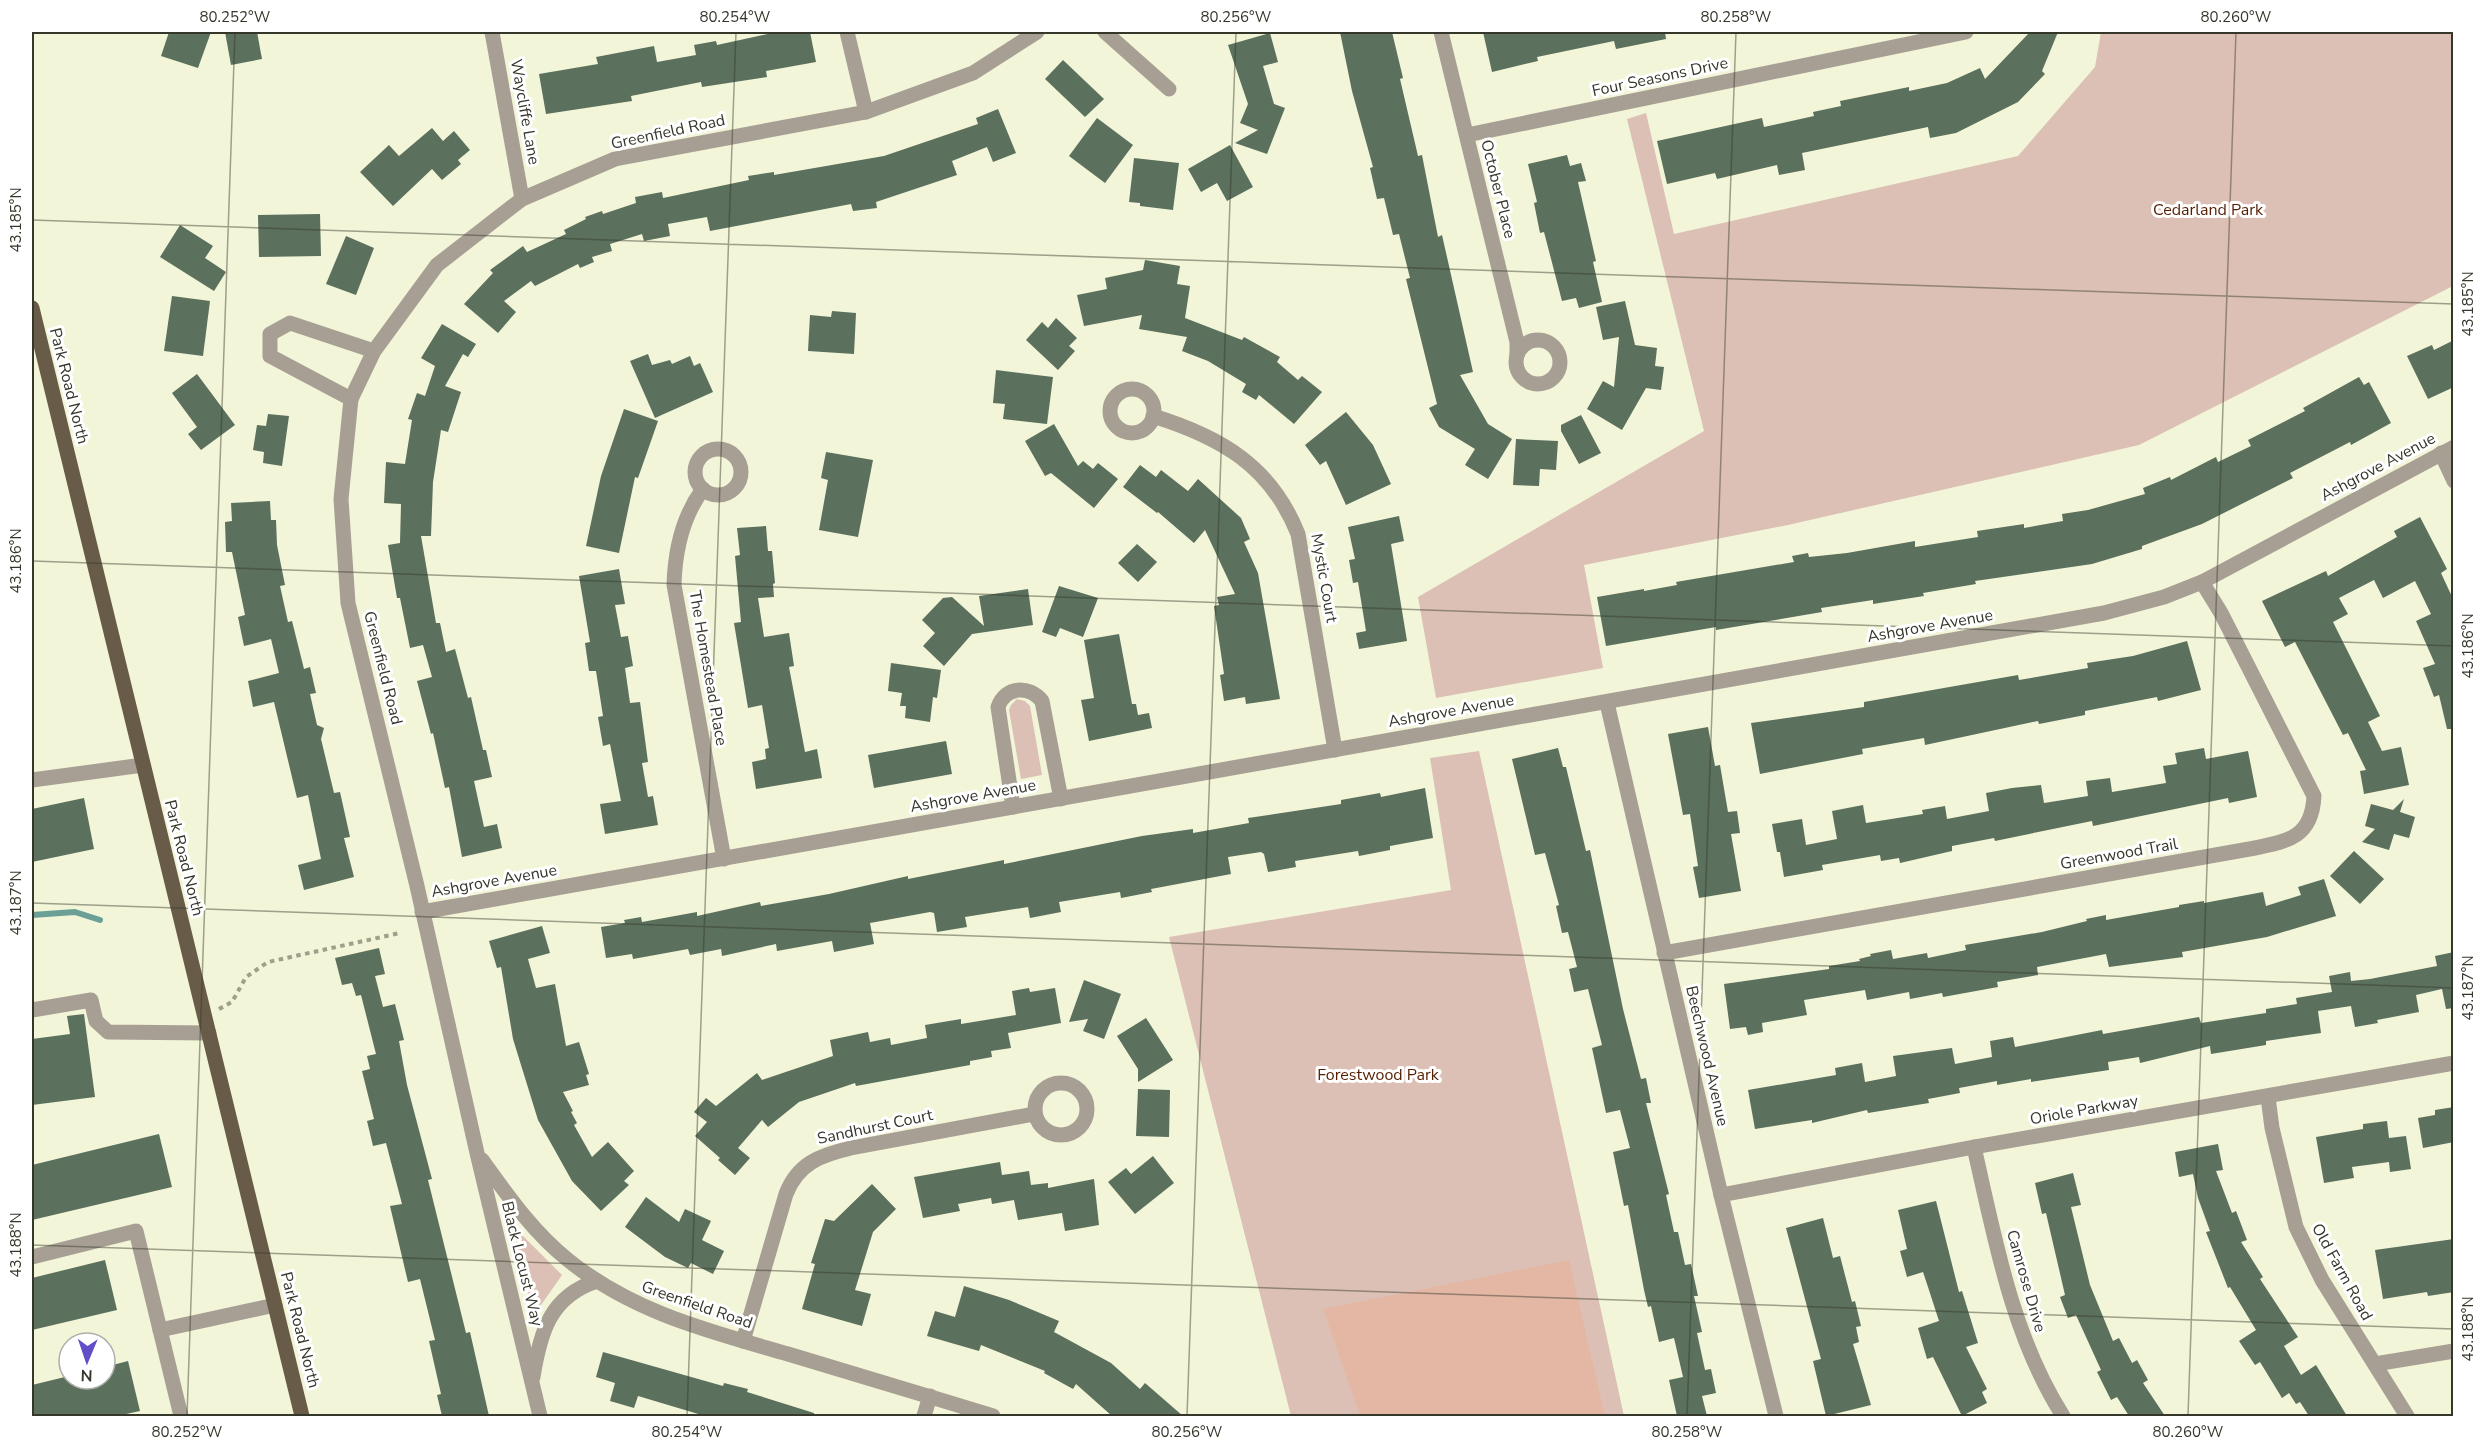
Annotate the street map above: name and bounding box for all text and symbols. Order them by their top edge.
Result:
text: 80.252°W [200,7,271,27]
text: 80.254°W [700,7,771,27]
text: 80.256°W [1201,7,1272,27]
text: 80.258°W [1701,7,1772,27]
text: 80.260°W [2201,7,2272,27]
street label: Four Seasons Drive [1590,52,1730,102]
street label: Waycliffe Lane [505,58,545,166]
street label: Greenfield Road [609,109,727,155]
street label: October Place [1475,137,1521,241]
text: 43.185°N [6,187,26,253]
park label: Cedarland Park [2153,199,2264,221]
text: 43.185°N [2458,271,2478,337]
street label: Park Road North [44,326,94,446]
street label: Ashgrove Avenue [2317,427,2439,507]
text: 43.186°N [6,528,26,594]
street label: Mystic Court [1305,532,1343,625]
street label: The Homestead Place [684,589,732,747]
street label: Ashgrove Avenue [1865,604,1995,648]
street label: Greenfield Road [358,609,408,727]
text: 43.186°N [2458,613,2478,679]
street label: Ashgrove Avenue [1386,689,1516,733]
street label: Ashgrove Avenue [908,774,1038,818]
street label: Park Road North [159,798,209,918]
street label: Greenwood Trail [2059,833,2180,875]
street label: Ashgrove Avenue [429,859,559,903]
text: 43.187°N [6,870,26,936]
text: 43.187°N [2458,955,2478,1021]
street label: Beechwood Avenue [1680,984,1734,1128]
park label: Forestwood Park [1317,1064,1440,1086]
street label: Oriole Parkway [2028,1090,2141,1130]
street label: Sandhurst Court [815,1104,935,1150]
street label: Black Locust Way [496,1199,548,1330]
text: 43.188°N [6,1212,26,1278]
street label: Old Farm Road [2306,1219,2378,1325]
street label: Camrose Drive [2001,1227,2051,1335]
street label: Park Road North [275,1270,325,1390]
street label: Greenfield Road [639,1276,755,1334]
text: 43.188°N [2458,1296,2478,1362]
north arrow [57,1331,117,1391]
text: N [80,1364,93,1386]
text: 80.252°W [152,1422,223,1442]
text: 80.254°W [652,1422,723,1442]
text: 80.256°W [1152,1422,1223,1442]
text: 80.258°W [1652,1422,1723,1442]
text: 80.260°W [2153,1422,2224,1442]

